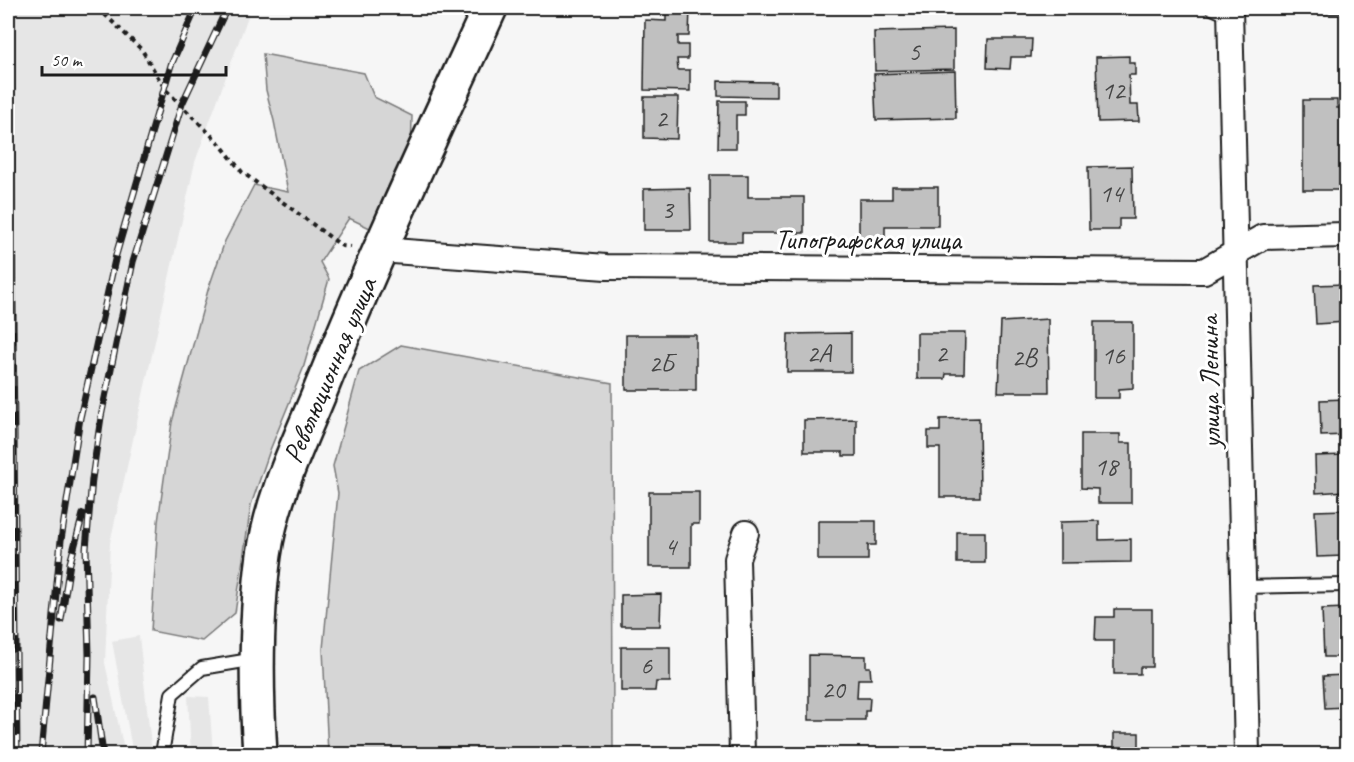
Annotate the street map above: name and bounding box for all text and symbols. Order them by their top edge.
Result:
house number: 5 [908,35,921,68]
scale bar [42,39,226,77]
text: 50 m [51,49,84,71]
house number: 12 [1101,74,1127,107]
house number: 2 [655,102,669,135]
house number: 14 [1099,177,1125,210]
house number: 3 [661,193,675,226]
street label: Типографская улица [775,222,963,257]
street label: Революционная улица [275,271,385,468]
street label: улица Ленина [1191,313,1228,451]
house number: 2А [807,337,833,370]
house number: 2 [935,337,949,370]
house number: 16 [1101,339,1126,372]
house number: 2В [1011,341,1038,374]
house number: 2Б [649,347,677,380]
house number: 18 [1094,450,1120,483]
house number: 4 [664,530,678,563]
house number: 6 [640,649,653,682]
house number: 20 [821,673,847,706]

